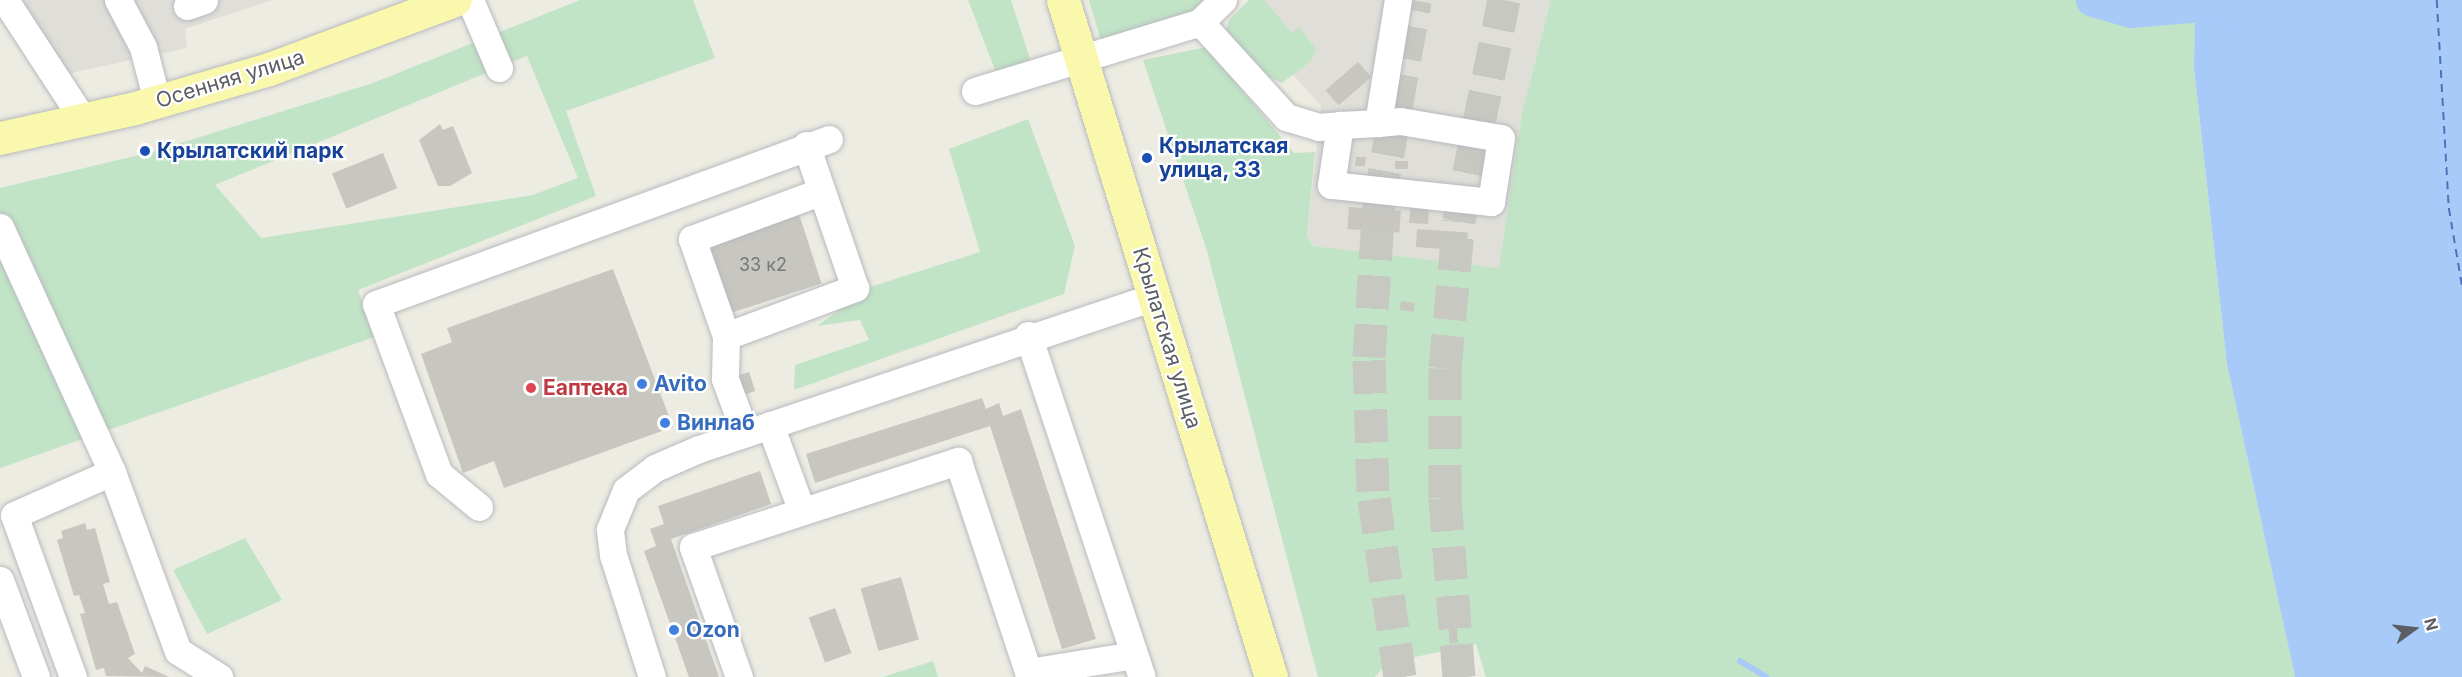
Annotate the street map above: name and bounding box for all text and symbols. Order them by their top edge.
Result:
street label: Осенняя улица [153,44,307,114]
place label: Крылатская улица, 33 [1159,133,1288,183]
place label: Крылатский парк [157,138,344,164]
marker: Крылатский парк [138,144,152,158]
marker: Крылатская улица, 33 [1140,151,1154,165]
street label: Крылатская улица [1127,244,1207,432]
house number: 33 к2 [739,254,787,276]
place label: Avito [654,371,707,397]
place label: Еаптека [543,375,628,401]
marker: Avito [635,377,649,391]
marker: Еаптека [524,381,538,395]
place label: Винлаб [677,410,755,436]
marker: Винлаб [658,416,672,430]
north arrow [2384,599,2444,659]
text: N [2420,616,2443,633]
place label: Ozon [686,617,740,643]
marker: Ozon [667,623,681,637]

